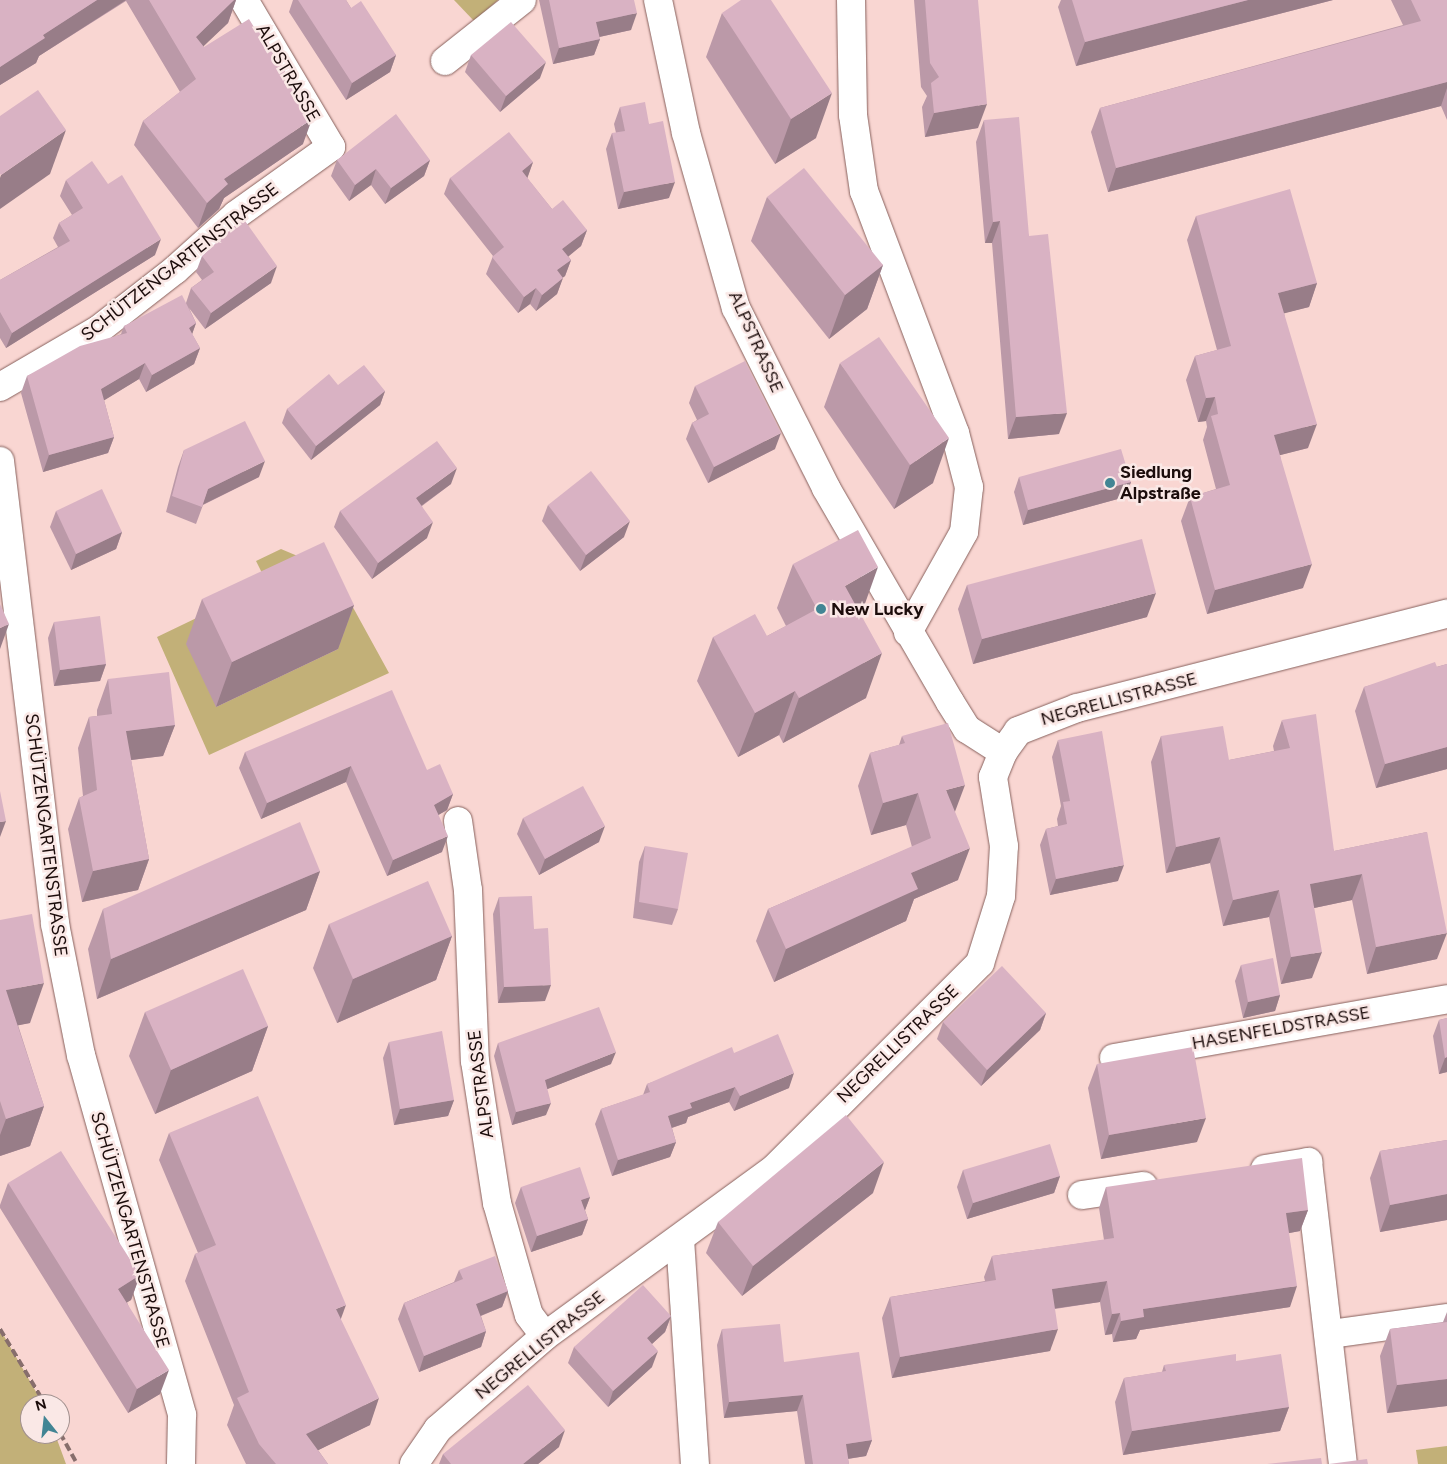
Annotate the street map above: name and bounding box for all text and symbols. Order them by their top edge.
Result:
street label: ALPSTRASSE [251,20,325,126]
street label: SCHÜTZENGARTENSTRASSE [77,178,283,346]
street label: ALPSTRASSE [724,288,788,396]
place label: Siedlung Alpstraße [1120,462,1201,504]
marker: Siedlung Alpstraße [1104,477,1116,489]
place label: New Lucky [831,598,924,620]
marker: New Lucky [815,603,827,615]
street label: NEGRELLISTRASSE [1038,668,1200,730]
street label: SCHÜTZENGARTENSTRASSE [20,712,72,958]
street label: NEGRELLISTRASSE [833,980,963,1108]
street label: HASENFELDSTRASSE [1190,1002,1372,1054]
street label: ALPSTRASSE [464,1028,498,1140]
street label: SCHÜTZENGARTENSTRASSE [86,1109,174,1351]
street label: NEGRELLISTRASSE [471,1286,609,1404]
north arrow [20,1394,70,1444]
text: N [33,1395,49,1415]

